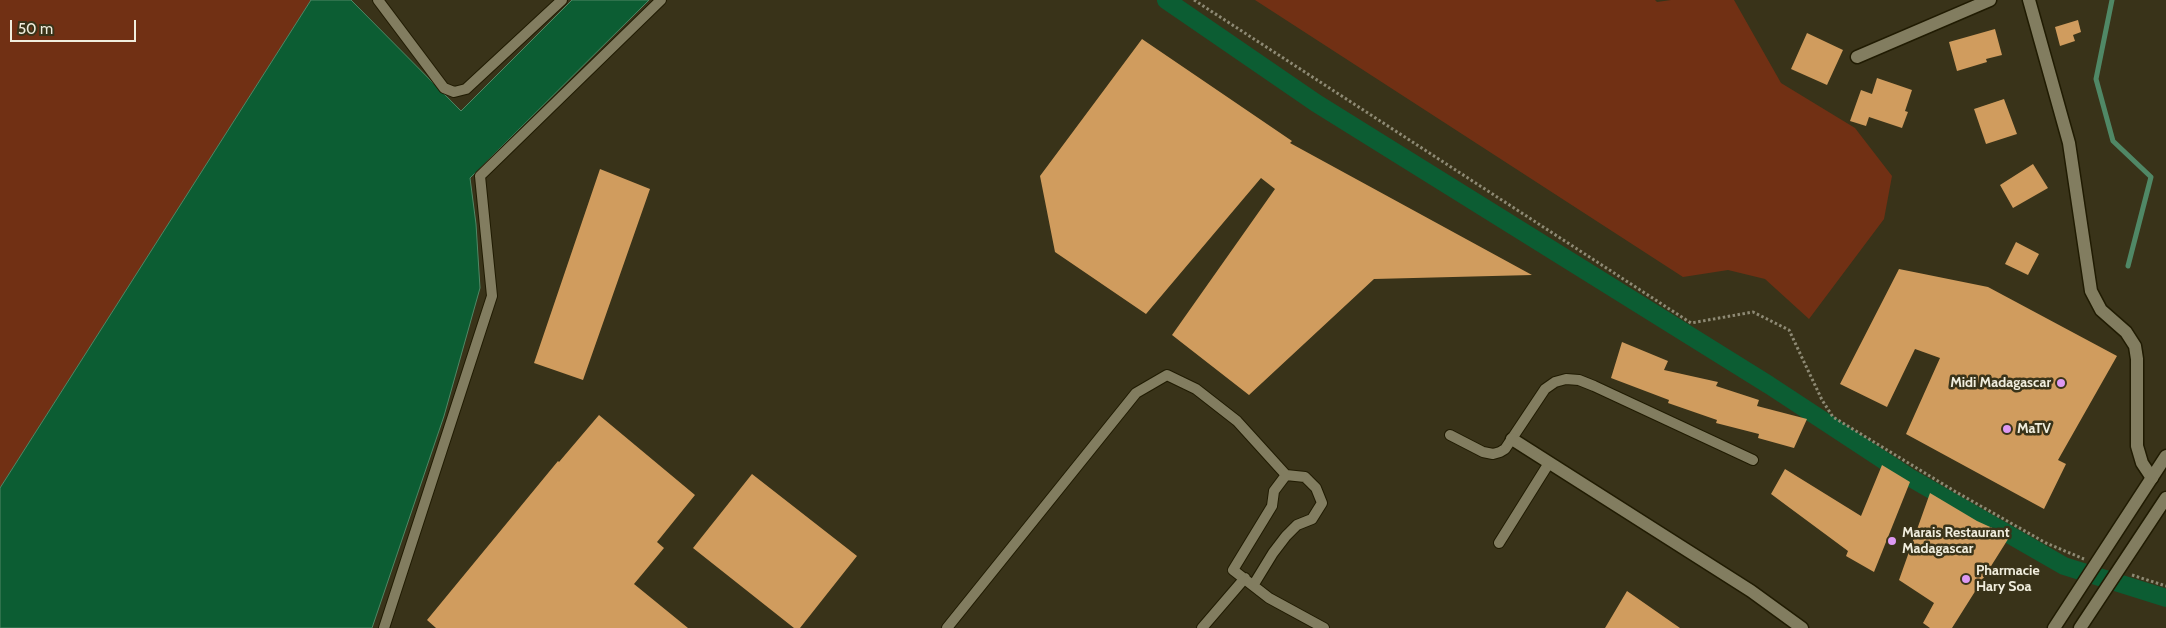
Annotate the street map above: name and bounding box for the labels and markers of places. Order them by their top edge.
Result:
place label: Midi Madagascar [1950,375,2051,391]
marker: Midi Madagascar [2055,377,2067,389]
place label: MaTV [2017,421,2051,437]
marker: MaTV [2001,423,2013,435]
place label: Marais Restaurant Madagascar [1902,525,2010,558]
marker: Marais Restaurant Madagascar [1886,535,1898,547]
place label: Pharmacie Hary Soa [1976,563,2040,596]
marker: Pharmacie Hary Soa [1960,573,1972,585]

